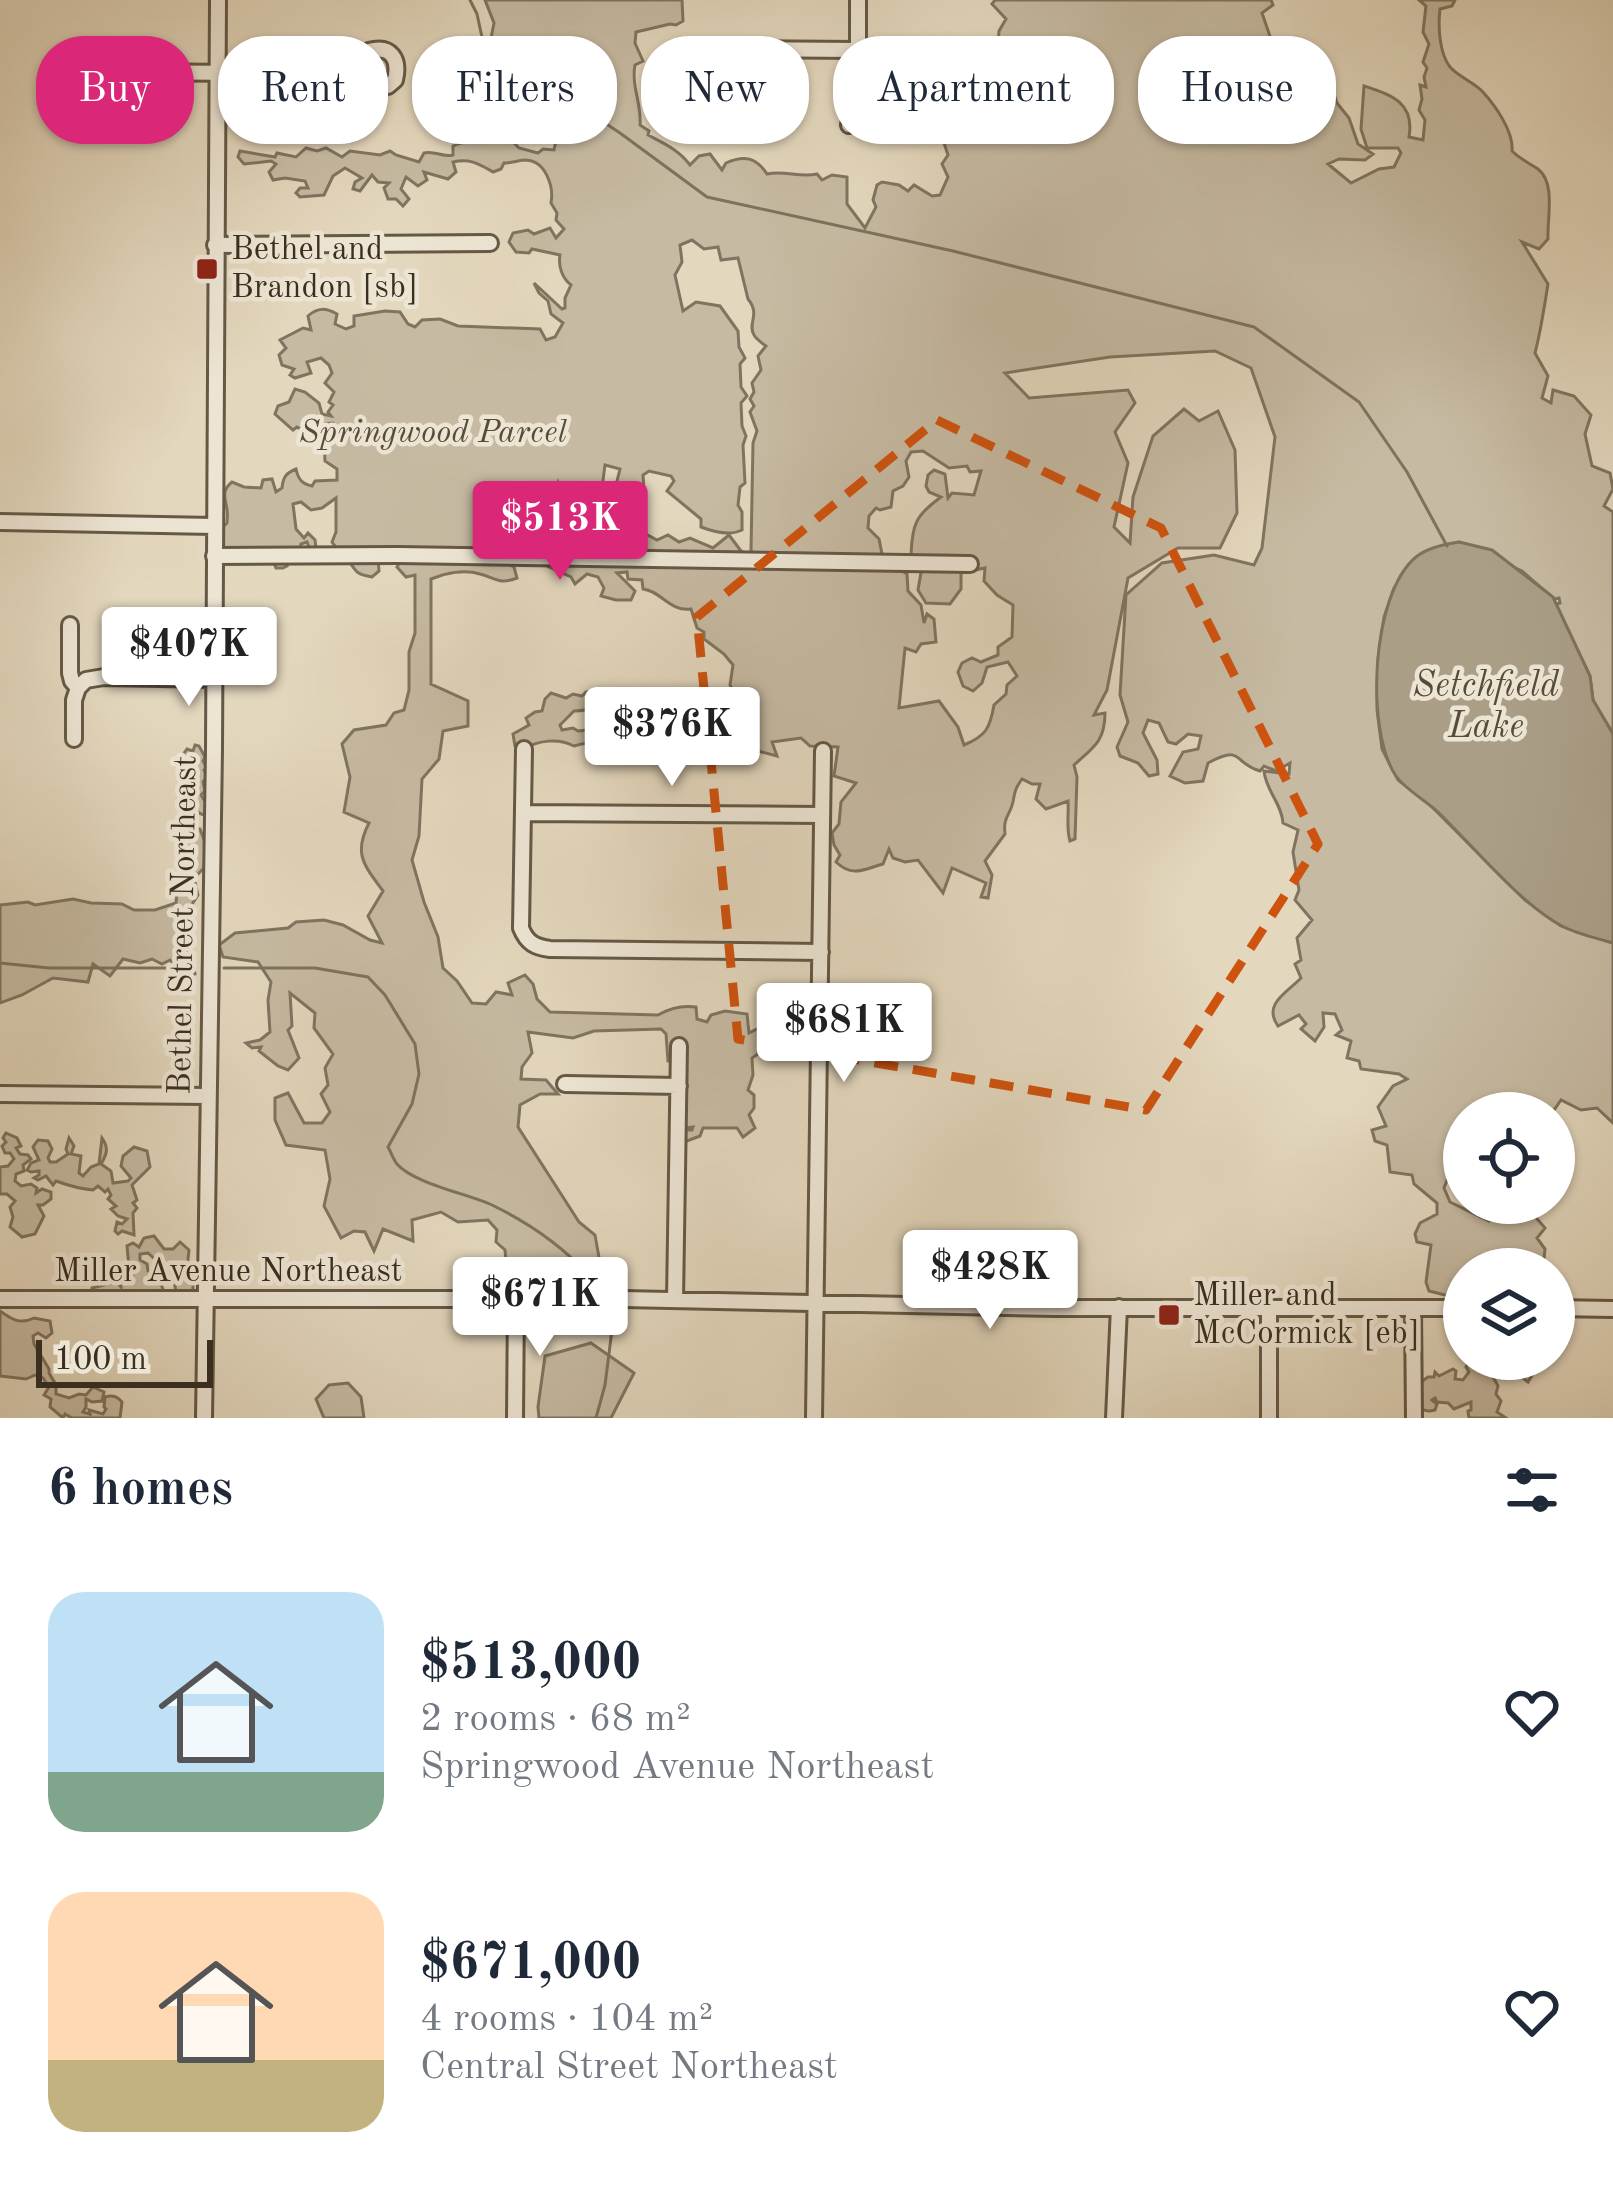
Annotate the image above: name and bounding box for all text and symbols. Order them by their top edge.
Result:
chip: Buy [36,36,194,144]
chip: Rent [218,36,388,144]
chip: Filters [412,36,617,144]
chip: New [641,36,809,144]
chip: Apartment [833,36,1114,144]
chip: House [1138,36,1336,144]
place label: Bethel and Brandon [sb] [231,234,418,305]
marker: Bethel and Brandon [sb] [194,256,220,282]
park label: Springwood Parcel [299,417,568,450]
pin: $513K [476,481,644,583]
text: $513K [500,500,620,539]
pin: $407K [105,607,273,709]
text: $407K [129,626,249,665]
water label: Setchfield Lake [1413,668,1560,746]
pin: $376K [588,687,756,789]
text: $376K [612,706,732,745]
street label: Bethel Street Northeast [165,755,203,1095]
pin: $681K [760,983,928,1085]
text: $681K [784,1002,904,1041]
map controls [1443,1092,1575,1380]
button: locate [1443,1092,1575,1224]
pin: $428K [906,1230,1074,1332]
button: layers [1443,1248,1575,1380]
text: $428K [930,1249,1050,1288]
street label: Miller Avenue Northeast [54,1256,402,1289]
pin: $671K [456,1257,624,1359]
text: $671K [480,1276,600,1315]
place label: Miller and McCormick [eb] [1193,1280,1420,1351]
marker: Miller and McCormick [eb] [1156,1302,1182,1328]
scale bar [36,1334,213,1387]
text: 100 m [54,1344,147,1377]
icon: filters [1499,1457,1565,1523]
text: 6 homes [48,1465,233,1516]
text: $513,000 [420,1639,641,1690]
icon: home [144,1640,288,1784]
icon: heart [1499,1679,1565,1745]
text: 2 rooms · 68 m² [420,1700,691,1739]
text: Springwood Avenue Northeast [420,1748,934,1787]
text: $671,000 [420,1939,641,1990]
icon: home [144,1940,288,2084]
icon: heart [1499,1979,1565,2045]
text: 4 rooms · 104 m² [420,2000,713,2039]
text: Central Street Northeast [420,2048,838,2087]

